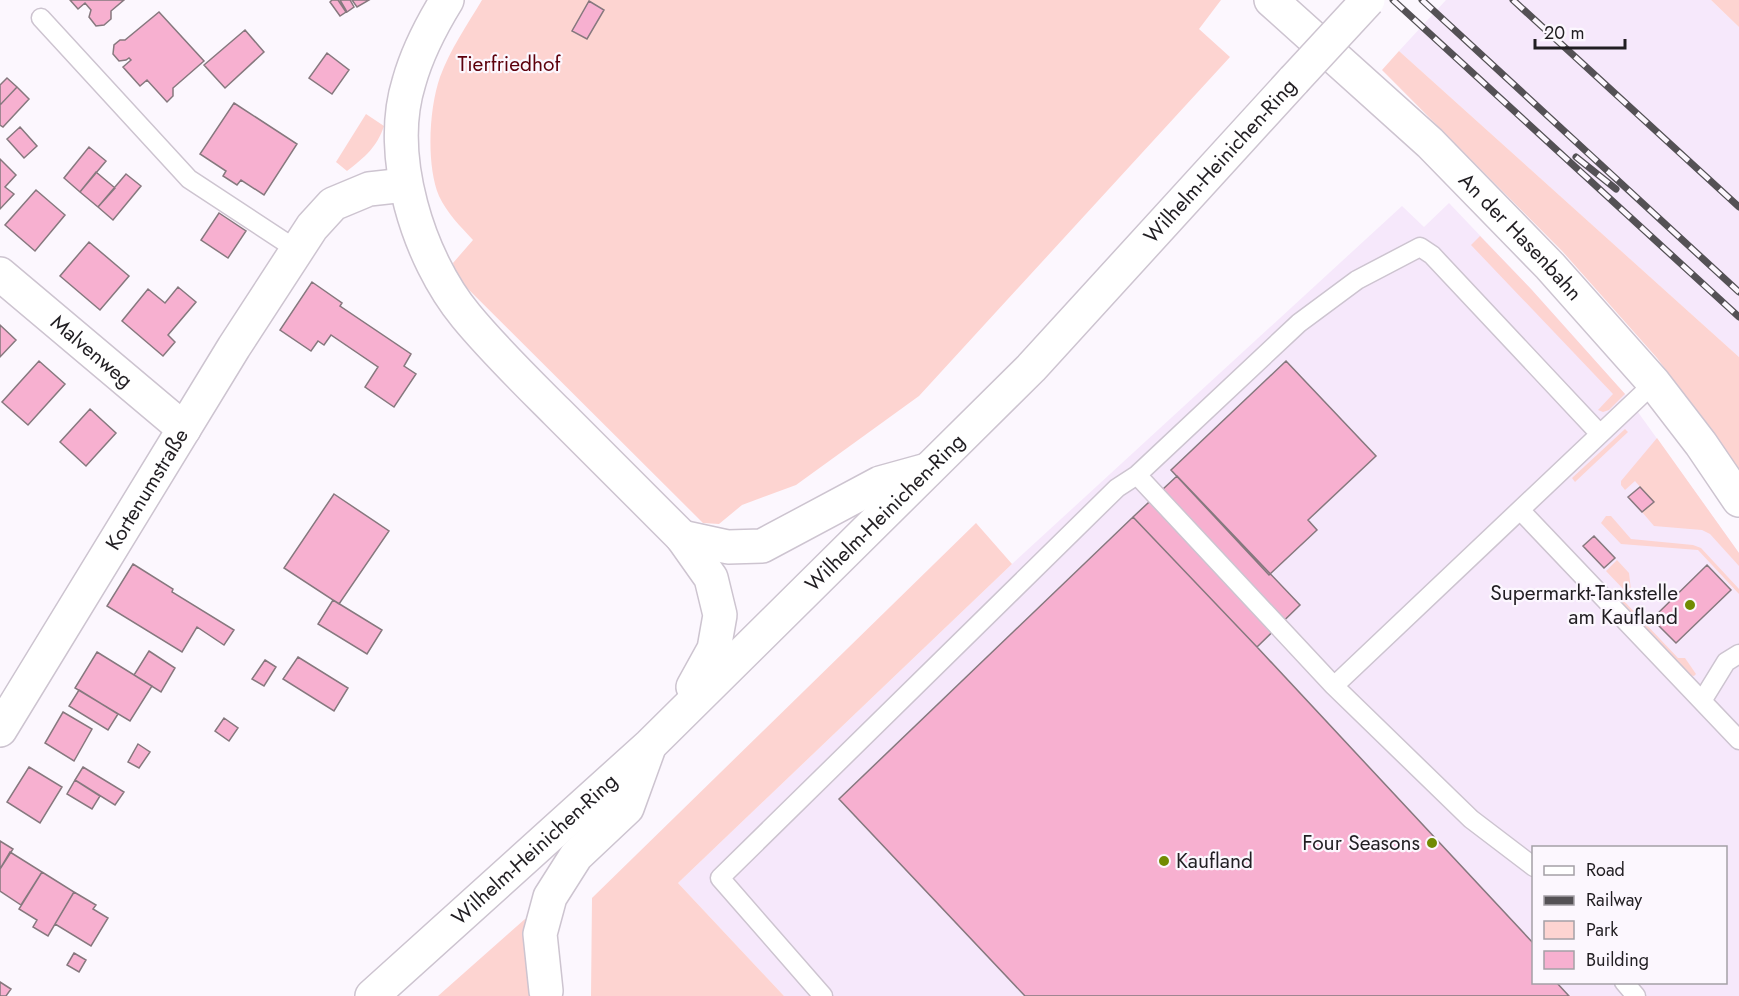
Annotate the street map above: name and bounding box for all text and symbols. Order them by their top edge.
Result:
scale bar [1535,12,1625,50]
text: 20 m [1544,20,1584,46]
park label: Tierfriedhof [457,49,562,79]
street label: Wilhelm-Heinichen-Ring [1137,72,1303,250]
street label: An der Hasenbahn [1452,166,1589,307]
street label: Malvenweg [44,308,139,395]
street label: Kortenumstraße [98,423,196,556]
street label: Wilhelm-Heinichen-Ring [798,427,972,599]
place label: Supermarkt-Tankstelle am Kaufland [1490,578,1678,632]
marker: Supermarkt-Tankstelle am Kaufland [1683,598,1697,612]
street label: Wilhelm-Heinichen-Ring [445,766,624,932]
place label: Four Seasons [1302,828,1420,858]
marker: Four Seasons [1425,836,1439,850]
place label: Kaufland [1176,846,1253,876]
legend [1532,846,1727,984]
marker: Kaufland [1157,854,1171,868]
text: Road [1586,857,1625,883]
text: Railway [1586,887,1642,913]
text: Park [1586,917,1618,943]
text: Building [1586,947,1649,973]

